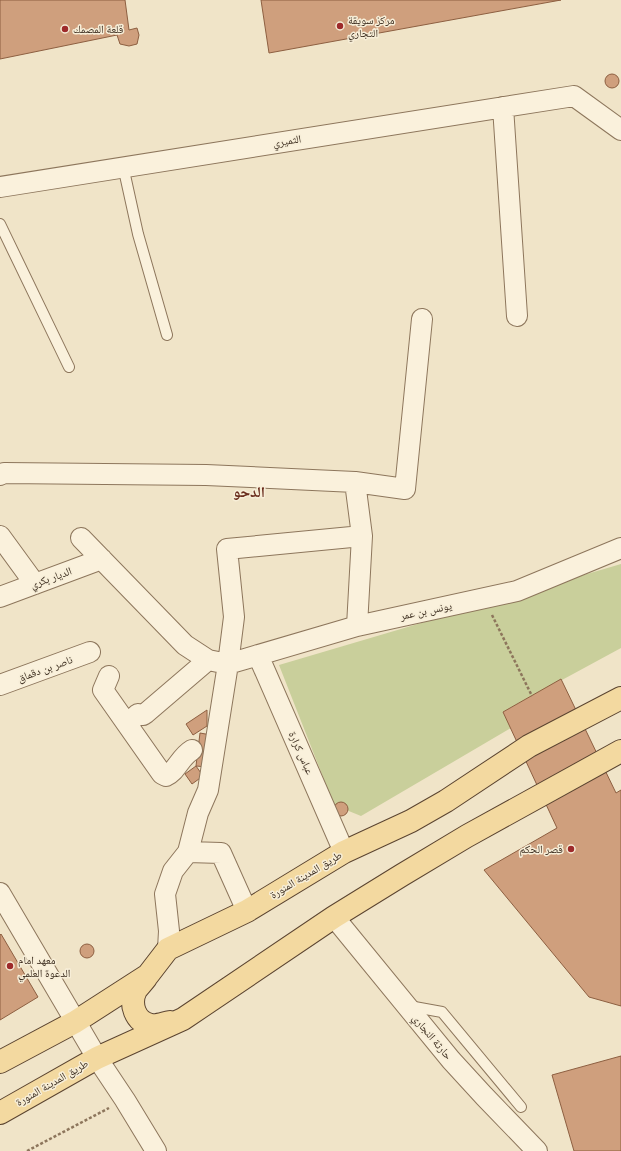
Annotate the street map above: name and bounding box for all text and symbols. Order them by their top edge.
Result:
place label: مركز سويقة التجاري [348,14,395,41]
marker: مركز سويقة التجاري [335,21,345,31]
place label: قلعة المصمك [73,23,124,36]
marker: قلعة المصمك [60,24,70,34]
street label: الثميري [272,132,302,151]
district label: الدحو [233,483,265,501]
street label: الديار بكري [29,565,74,593]
street label: يونس بن عمر [398,599,454,623]
street label: ناصر بن دقماق [16,653,74,685]
street label: عباس كرارة [286,729,316,777]
place label: قصر الحكم [519,843,563,857]
marker: قصر الحكم [566,844,576,854]
street label: طريق المدينة المنورة [268,848,344,902]
place label: معهد امام الدعوة العلمي [18,954,70,981]
marker: معهد امام الدعوة العلمي [5,961,15,971]
street label: حارثة النجاري [408,1012,455,1063]
street label: طريق المدينة المنورة [14,1057,90,1109]

